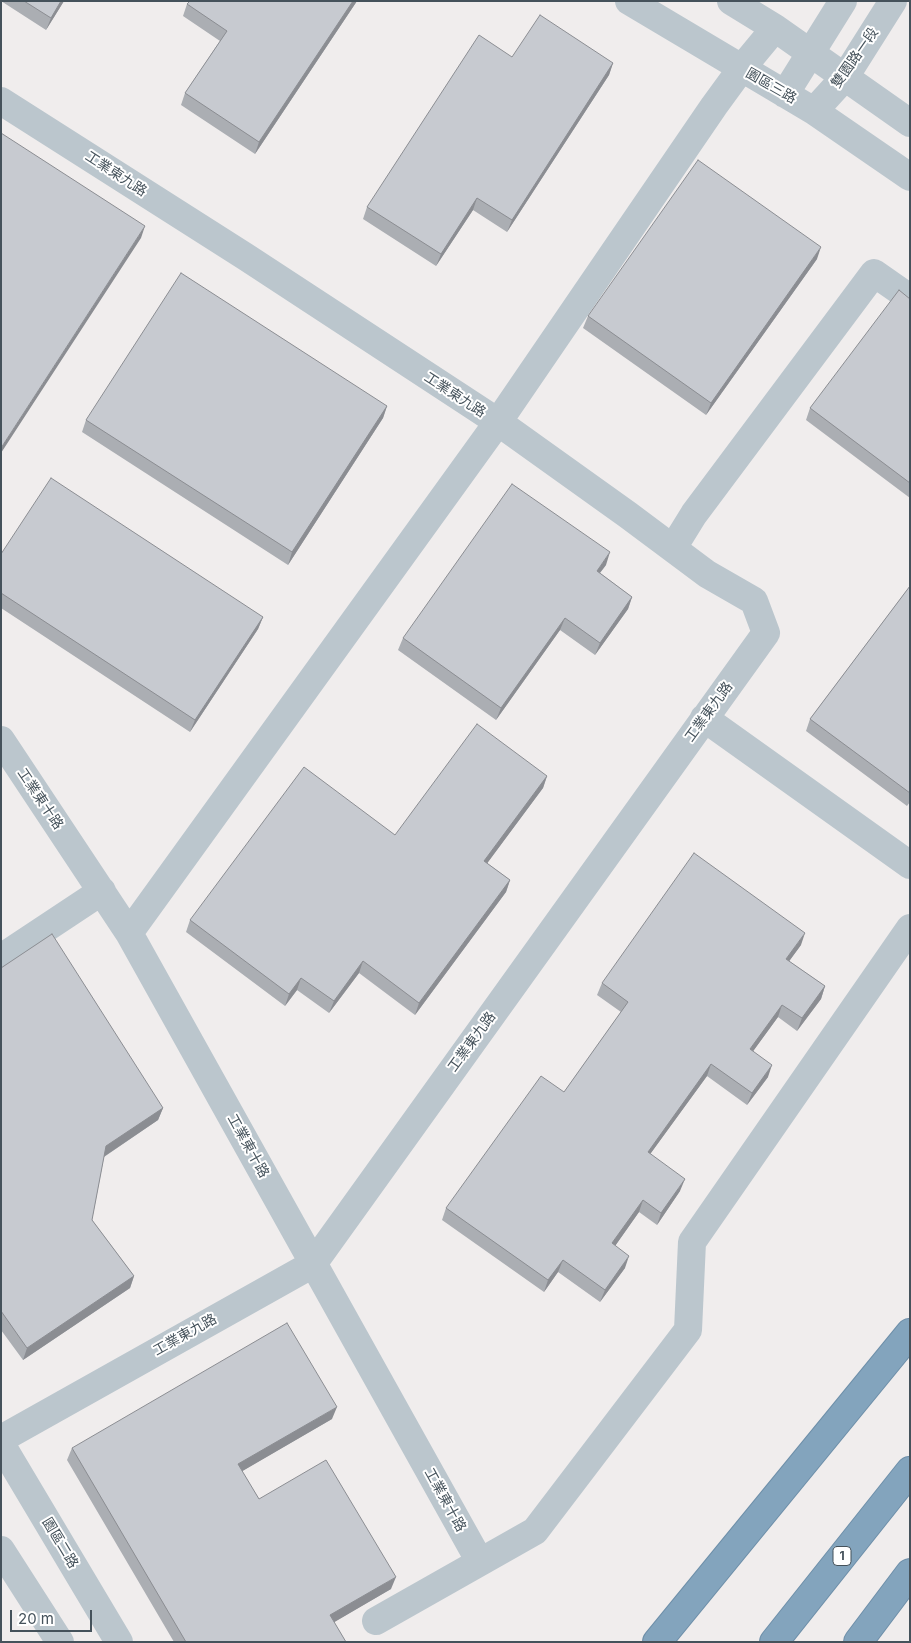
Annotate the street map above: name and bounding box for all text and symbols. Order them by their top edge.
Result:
street label: 雙園路一段 [828,25,882,91]
street label: 園區三路 [743,65,799,107]
street label: 工業東九路 [82,148,150,200]
street label: 工業東九路 [421,369,489,421]
street label: 工業東九路 [682,679,736,745]
street label: 工業東十路 [13,765,67,833]
street label: 工業東九路 [445,1009,499,1075]
street label: 工業東十路 [224,1111,272,1181]
street label: 工業東九路 [150,1311,220,1359]
street label: 工業東十路 [421,1465,469,1535]
street label: 園區二路 [38,1515,82,1571]
road number: 1 [833,1546,851,1565]
scale bar [12,1600,95,1632]
text: 20 m [18,1609,54,1628]

